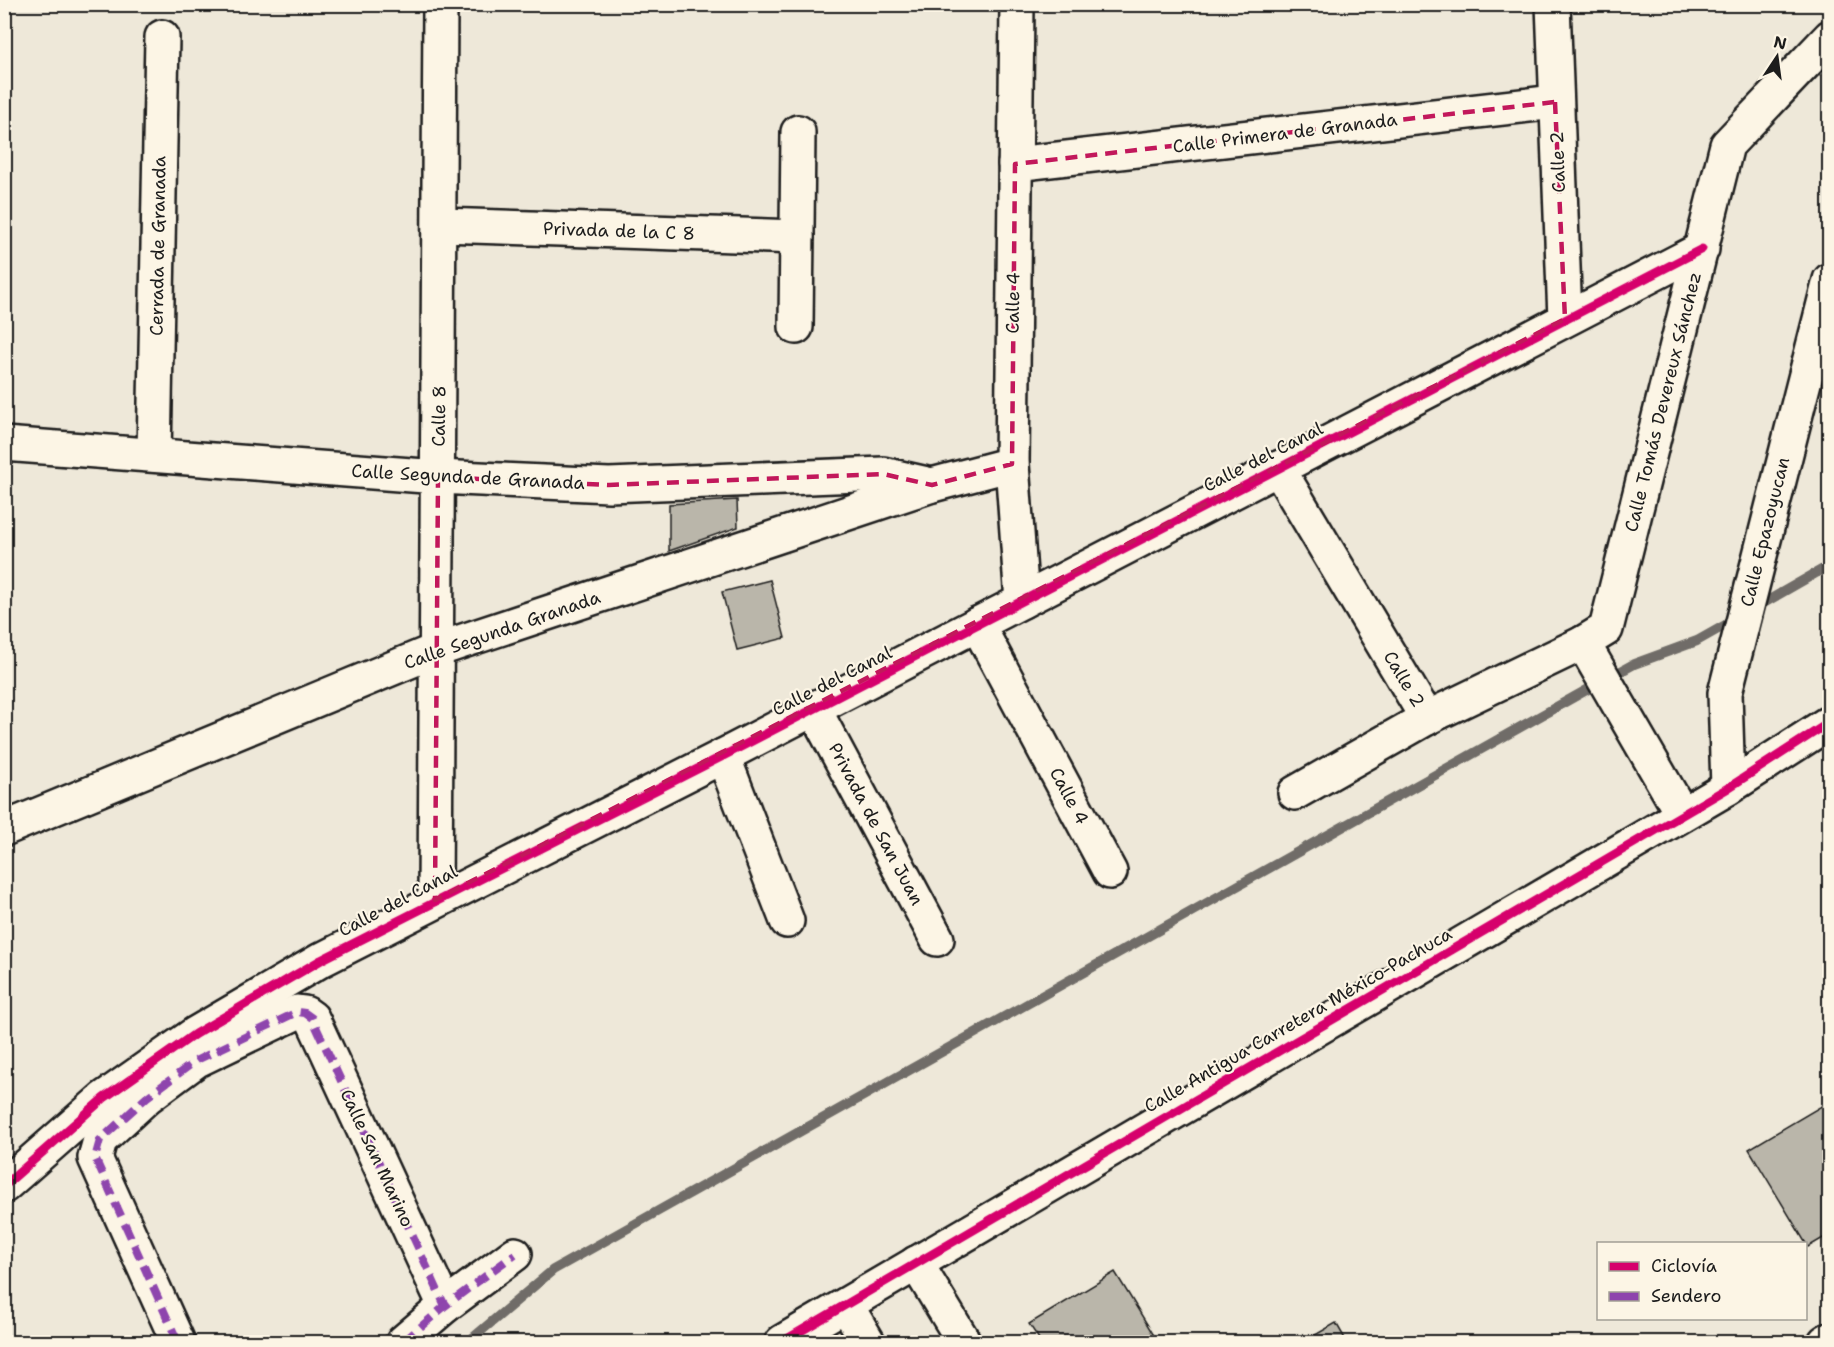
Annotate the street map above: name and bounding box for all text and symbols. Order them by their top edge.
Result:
north arrow [1747,27,1807,87]
text: N [1772,31,1789,55]
street label: Calle Primera de Granada [1171,107,1399,159]
street label: Calle 2 [1545,131,1571,193]
street label: Cerrada de Granada [144,156,172,336]
street label: Privada de la C 8 [543,216,695,246]
street label: Calle Tomás Devereux Sánchez [1619,270,1707,534]
street label: Calle 4 [1000,272,1026,334]
street label: Calle 8 [426,385,452,447]
street label: Calle del Canal [1199,416,1327,498]
street label: Calle Epazoyucan [1735,455,1795,609]
street label: Calle Segunda de Granada [351,459,585,495]
street label: Calle Segunda Granada [401,585,603,675]
street label: Calle del Canal [768,640,896,722]
street label: Calle 2 [1378,646,1430,712]
street label: Privada de San Juan [823,739,929,909]
street label: Calle 4 [1044,763,1094,829]
street label: Calle del Canal [334,859,462,942]
street label: Calle Antigua Carretera México-Pachuca [1140,922,1456,1118]
street label: Calle San Marino [334,1085,420,1231]
legend [1597,1242,1807,1320]
text: Ciclovía [1651,1254,1717,1278]
text: Sendero [1651,1284,1721,1308]

